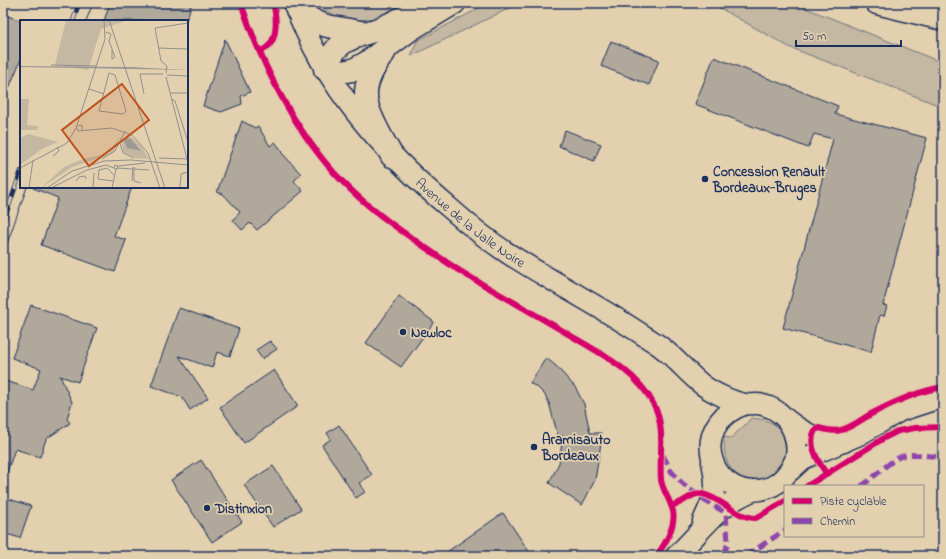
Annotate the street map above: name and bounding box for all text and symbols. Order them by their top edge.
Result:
inset map [20,20,188,188]
scale bar [796,22,901,48]
text: 50 m [802,28,826,46]
place label: Concession Renault Bordeaux-Bruges [712,162,826,201]
street label: Avenue de la Jalle Noire [410,174,530,274]
marker: Concession Renault Bordeaux-Bruges [700,174,710,184]
place label: Newloc [411,323,452,344]
marker: Newloc [398,327,408,337]
place label: Aramisauto Bordeaux [541,430,611,467]
marker: Aramisauto Bordeaux [529,442,539,452]
legend [784,485,924,537]
text: Piste cyclable [820,493,887,512]
place label: Distinxion [214,499,272,520]
marker: Distinxion [202,503,212,513]
text: Chemin [820,513,855,531]

